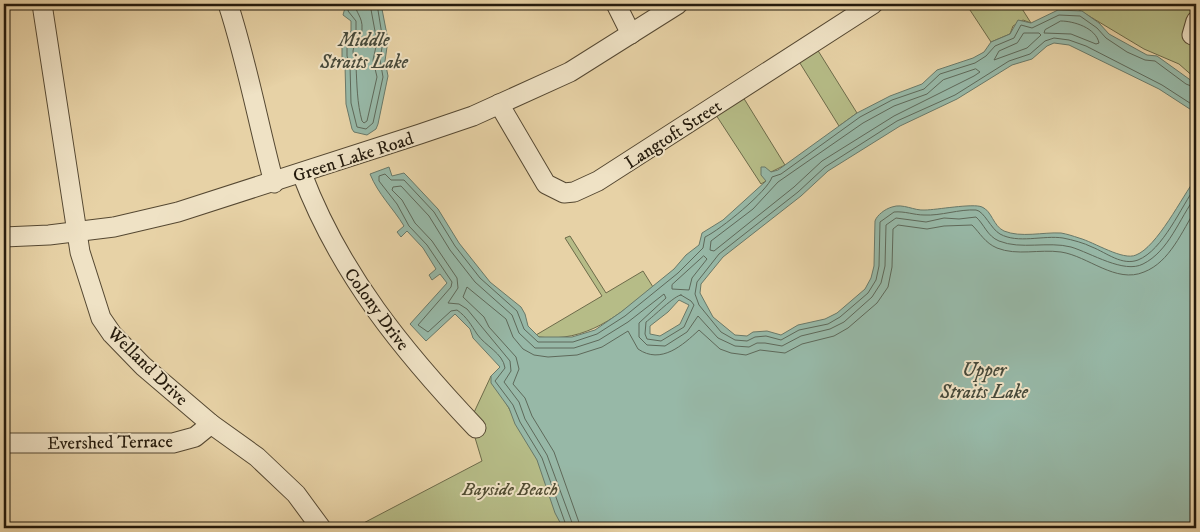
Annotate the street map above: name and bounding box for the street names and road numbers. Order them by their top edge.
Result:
street label: Langtoft Street [621,95,726,174]
street label: Green Lake Road [290,128,416,188]
street label: Colony Drive [339,264,413,355]
street label: Welland Drive [102,322,192,411]
street label: Evershed Terrace [47,431,173,455]

